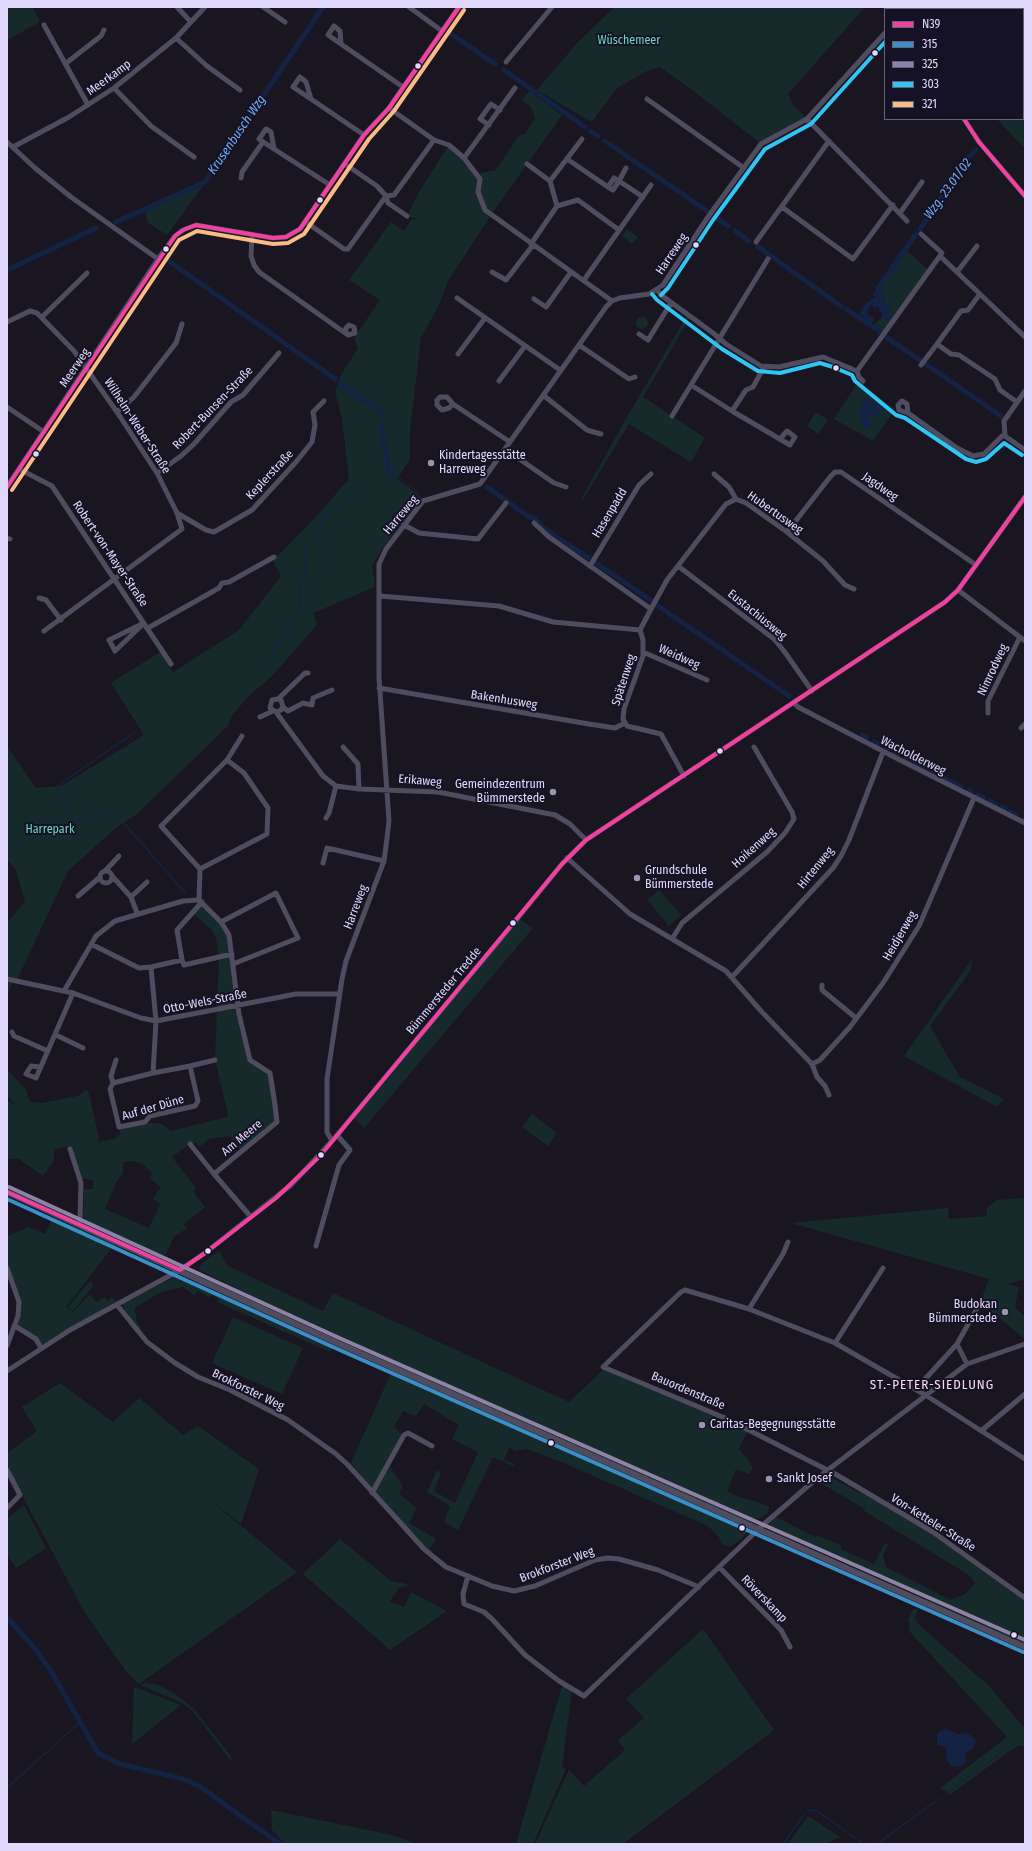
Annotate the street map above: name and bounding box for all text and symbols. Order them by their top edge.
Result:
legend [884,8,1024,120]
text: N39 [922,17,940,31]
park label: Wüschemeer [598,34,660,48]
text: 315 [922,37,937,51]
unlabelled marker [870,48,880,58]
street label: Meerkamp [84,57,134,99]
text: 325 [922,57,938,71]
unlabelled marker [413,61,423,71]
text: 303 [922,77,939,91]
water label: Krusenbusch Wzg [205,92,269,178]
text: 321 [922,97,937,111]
water label: Wzg. 23.01/02 [921,156,975,222]
unlabelled marker [315,195,325,205]
street label: Harreweg [653,231,691,277]
unlabelled marker [691,240,701,250]
unlabelled marker [161,244,171,254]
street label: Meerweg [57,346,93,390]
unlabelled marker [831,363,841,373]
street label: Robert-Bunsen-Straße [170,364,256,452]
street label: Wilhelm-Weber-Straße [101,376,173,476]
street label: Keplerstraße [243,447,297,503]
unlabelled marker [31,449,41,459]
place label: Kindertagesstätte Harreweg [439,449,526,477]
marker: Kindertagesstätte Harreweg [426,458,436,468]
street label: Jagdweg [859,470,901,504]
street label: Hasenpadd [590,486,630,540]
street label: Hubertusweg [744,489,806,537]
street label: Harreweg [381,493,421,537]
street label: Robert-von-Mayer-Straße [69,498,151,610]
street label: Eustachiusweg [725,587,789,643]
street label: Weidweg [656,642,702,672]
street label: Nimrodweg [975,642,1011,698]
street label: Spätenweg [609,652,639,708]
street label: Bakenhusweg [470,688,538,712]
street label: Wacholderweg [878,733,948,779]
unlabelled marker [715,746,725,756]
street label: Erikaweg [398,772,442,790]
place label: Gemeindezentrum Bümmerstede [455,778,545,806]
marker: Gemeindezentrum Bümmerstede [548,787,558,797]
park label: Harrepark [25,823,75,837]
street label: Hoikenweg [729,825,779,871]
street label: Hirtenweg [795,844,837,892]
place label: Grundschule Bümmerstede [645,864,713,892]
marker: Grundschule Bümmerstede [632,873,642,883]
street label: Harreweg [341,883,371,931]
street label: Heidjerweg [880,908,920,964]
unlabelled marker [508,918,518,928]
street label: Bümmersteder Tredde [403,945,485,1037]
street label: Otto-Wels-Straße [162,987,248,1017]
street label: Auf der Düne [120,1092,186,1124]
street label: Am Meere [219,1117,265,1159]
unlabelled marker [316,1150,326,1160]
unlabelled marker [203,1246,213,1256]
place label: Budokan Bümmerstede [929,1298,997,1326]
marker: Budokan Bümmerstede [1000,1307,1010,1317]
street label: Brokforster Weg [210,1366,286,1414]
street label: Bauordenstraße [649,1369,727,1413]
district label: ST.-PETER-SIEDLUNG [870,1377,994,1393]
place label: Caritas-Begegnungsstätte [710,1418,836,1432]
marker: Caritas-Begegnungsstätte [697,1420,707,1430]
unlabelled marker [546,1438,556,1448]
place label: Sankt Josef [777,1472,832,1486]
marker: Sankt Josef [764,1474,774,1484]
street label: Von-Ketteler-Straße [888,1491,978,1555]
unlabelled marker [737,1523,747,1533]
street label: Brokforster Weg [518,1544,596,1586]
street label: Röverskamp [738,1572,790,1626]
unlabelled marker [1009,1630,1019,1640]

